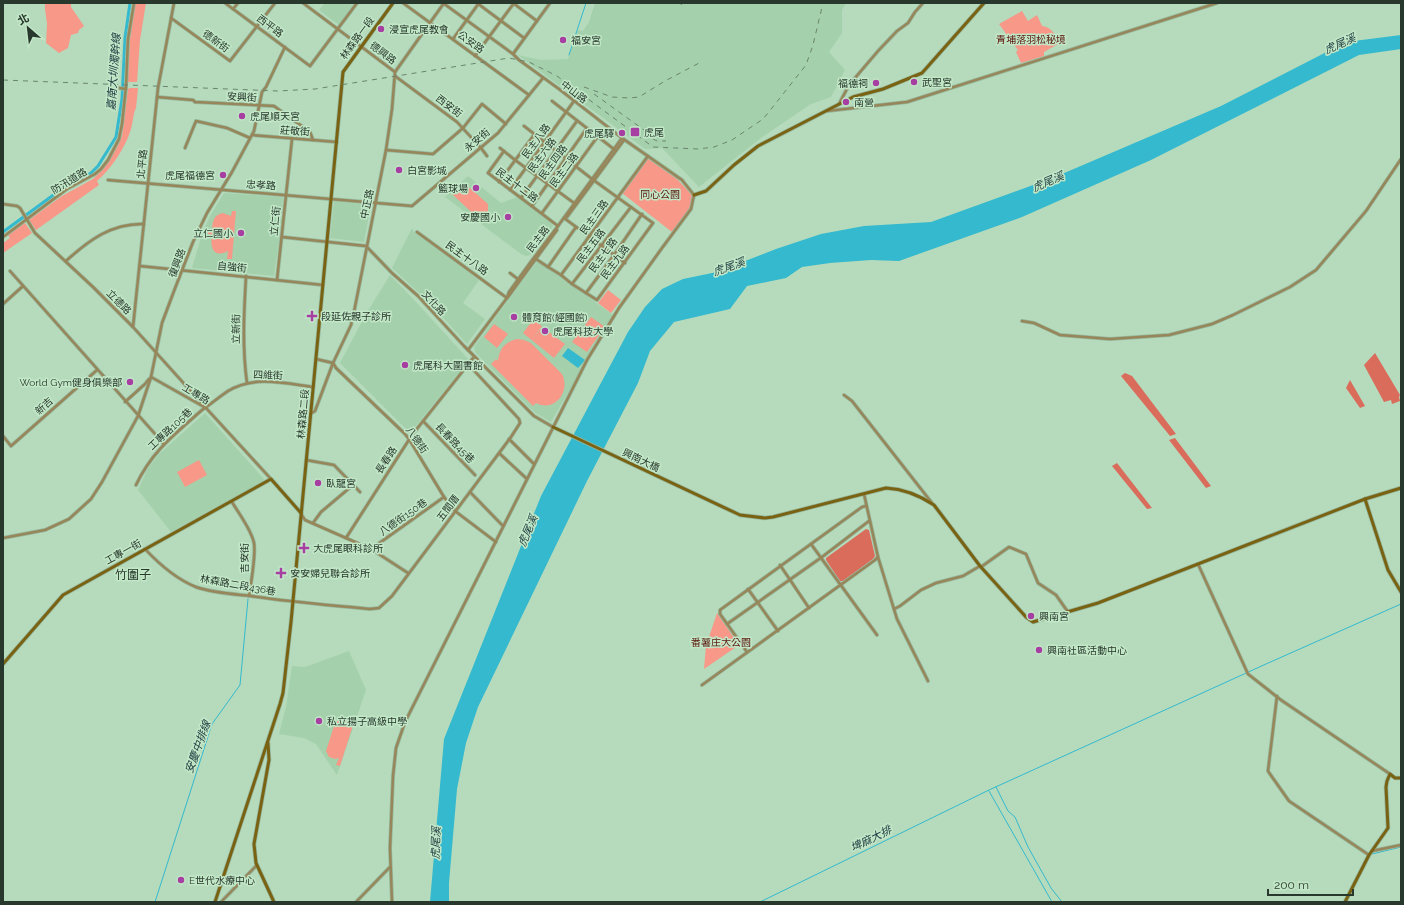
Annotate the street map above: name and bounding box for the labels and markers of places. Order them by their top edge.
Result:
marker: 浸宣虎尾教會 [376,24,386,34]
place label: 浸宣虎尾教會 [389,24,449,35]
marker: 福安宮 [558,35,568,45]
place label: 福安宮 [571,35,601,46]
marker: 武聖宮 [909,77,919,87]
place label: 武聖宮 [922,77,952,88]
place label: 福德祠 [838,78,868,89]
marker: 福德祠 [871,78,881,88]
marker: 南營 [841,97,851,107]
place label: 南營 [854,97,874,108]
marker: 虎尾順天宮 [237,111,247,121]
place label: 虎尾順天宮 [250,111,300,122]
marker: 虎尾 [629,126,641,138]
place label: 虎尾 [644,127,664,138]
place label: 虎尾驛 [584,128,614,139]
marker: 虎尾驛 [617,128,627,138]
marker: 白宮影城 [394,165,404,175]
place label: 白宮影城 [407,165,447,176]
place label: 虎尾福德宮 [165,170,215,181]
marker: 虎尾福德宮 [218,170,228,180]
place label: 籃球場 [438,183,468,194]
marker: 籃球場 [471,183,481,193]
place label: 安慶國小 [460,212,500,223]
marker: 安慶國小 [503,212,513,222]
place label: 立仁國小 [193,228,233,239]
marker: 立仁國小 [236,228,246,238]
marker: 段延佐親子診所 [306,310,318,322]
place label: 段延佐親子診所 [321,311,391,322]
marker: 體育館(經國館) [509,312,519,322]
place label: 體育館(經國館) [522,312,588,323]
marker: 虎尾科技大學 [540,326,550,336]
place label: 虎尾科技大學 [553,326,613,337]
marker: 虎尾科大圖書館 [400,360,410,370]
place label: 虎尾科大圖書館 [413,360,483,371]
place label: World Gym健身俱樂部 [20,377,122,388]
marker: World Gym健身俱樂部 [125,377,135,387]
marker: 臥龍宮 [313,478,323,488]
place label: 臥龍宮 [326,478,356,489]
marker: 大虎尾眼科診所 [298,542,310,554]
place label: 大虎尾眼科診所 [313,543,383,554]
marker: 安安婦兒聯合診所 [275,567,287,579]
place label: 安安婦兒聯合診所 [290,568,370,579]
marker: 興南宮 [1026,611,1036,621]
place label: 興南宮 [1039,611,1069,622]
marker: 興南社區活動中心 [1034,645,1044,655]
place label: 興南社區活動中心 [1047,645,1127,656]
marker: 私立揚子高級中學 [314,716,324,726]
place label: 私立揚子高級中學 [327,716,407,727]
marker: E世代水療中心 [176,875,186,885]
place label: E世代水療中心 [189,875,255,886]

